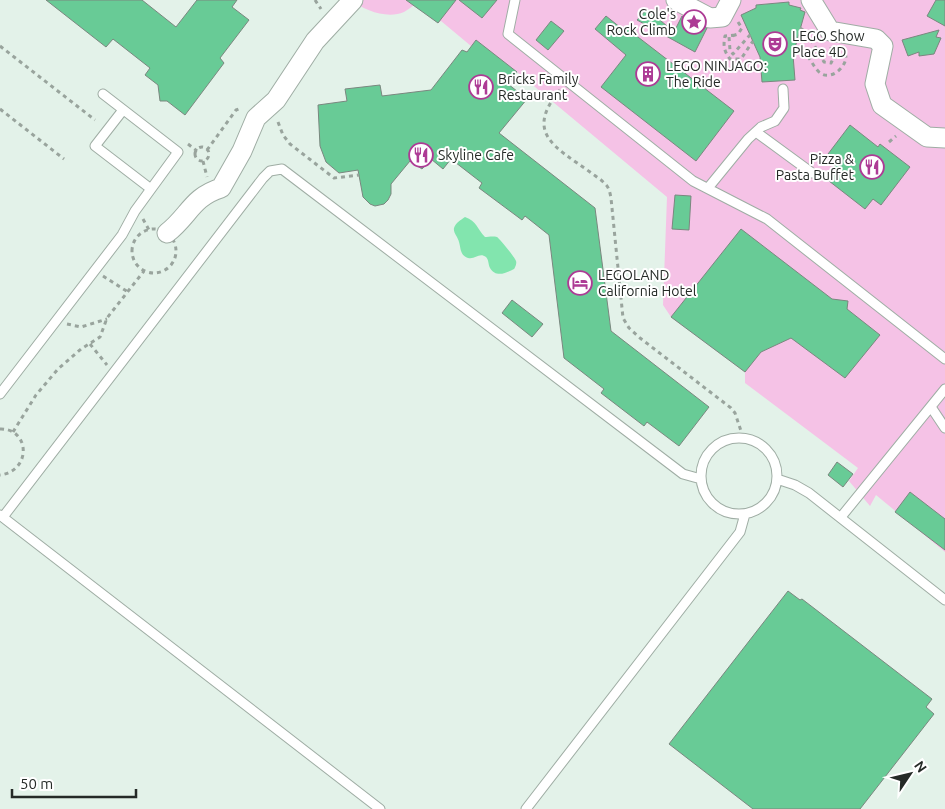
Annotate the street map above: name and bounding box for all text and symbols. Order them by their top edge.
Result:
place label: Cole's Rock Climb [606,6,676,38]
place icon: Cole's Rock Climb [681,9,707,35]
place label: LEGO Show Place 4D [792,28,865,60]
theatre icon: LEGO Show Place 4D [762,31,788,57]
place label: LEGO NINJAGO: The Ride [666,58,767,90]
building icon: LEGO NINJAGO: The Ride [635,61,661,87]
place label: Bricks Family Restaurant [498,71,579,103]
restaurant icon: Bricks Family Restaurant [468,74,494,100]
restaurant icon: Skyline Cafe [408,142,434,168]
place label: Skyline Cafe [438,147,514,163]
place label: Pizza & Pasta Buffet [776,151,855,183]
restaurant icon: Pizza & Pasta Buffet [859,154,885,180]
place label: LEGOLAND California Hotel [598,267,697,299]
hotel icon: LEGOLAND California Hotel [567,270,593,296]
north arrow [885,749,935,799]
text: N [911,758,930,775]
scale bar [12,766,136,798]
text: 50 m [20,775,53,792]

